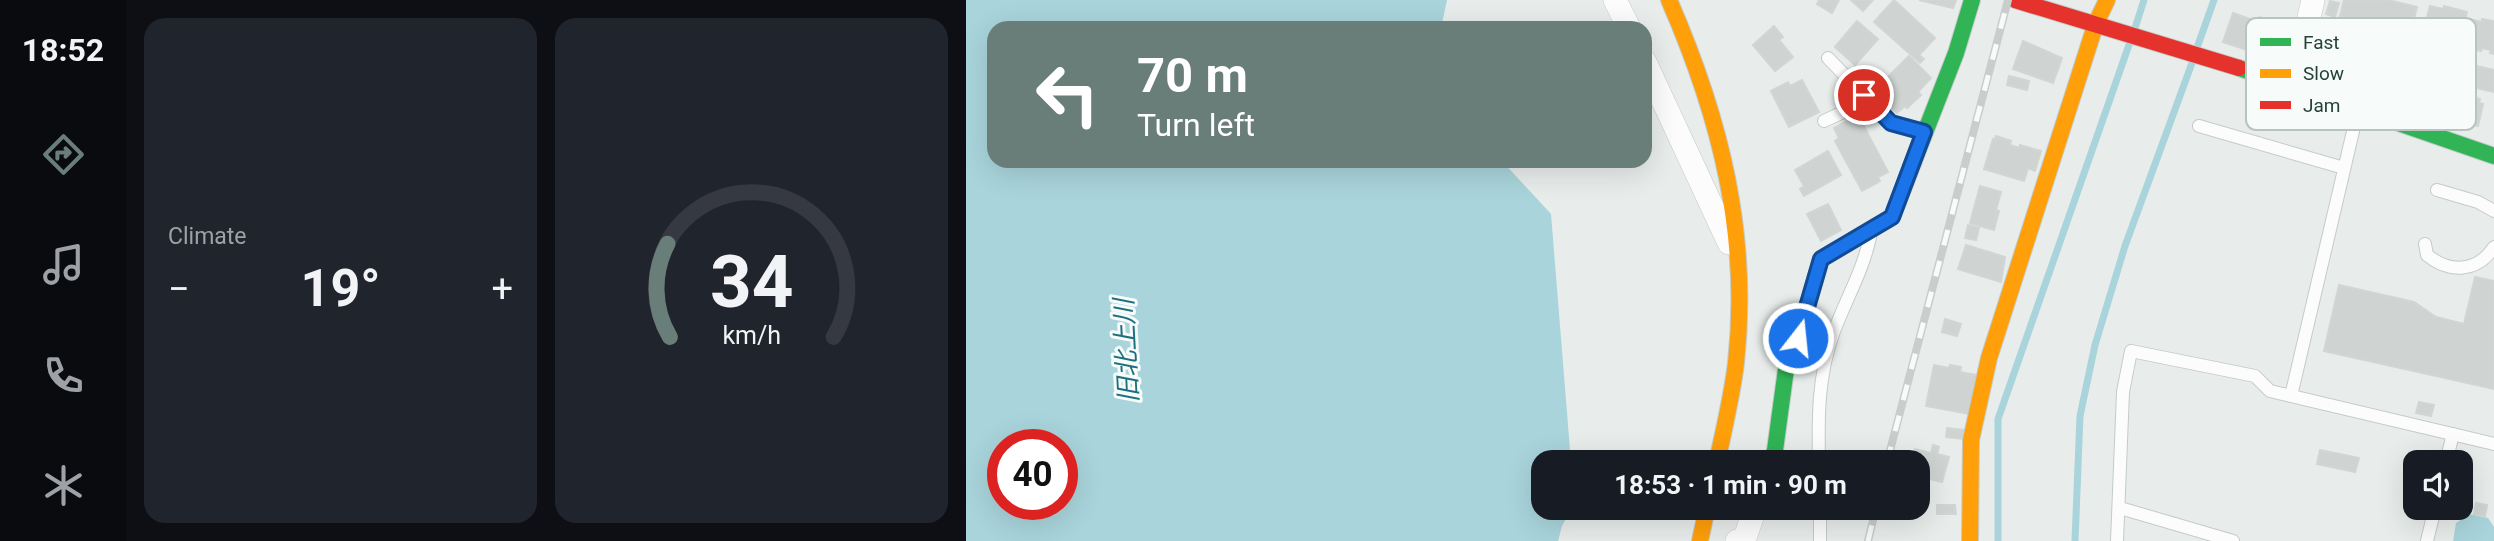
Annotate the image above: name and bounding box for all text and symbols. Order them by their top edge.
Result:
legend [2246,18,2476,130]
text: 18:52 [22,31,104,69]
text: Fast [2303,31,2340,54]
text: 70 m [1137,47,1248,104]
icon: left [1022,49,1113,140]
text: Slow [2303,62,2344,85]
pin [1834,65,1894,125]
icon: arrive [1845,76,1883,114]
text: Jam [2303,94,2340,117]
text: Turn left [1137,106,1255,144]
icon: directions [39,130,88,179]
text: Climate [168,223,247,250]
text: 34 [710,239,793,325]
icon: music [39,240,88,289]
text: 19° [301,258,381,319]
text: − [168,267,190,311]
text: + [491,267,513,311]
water label: 旧北上川 [1108,295,1144,404]
position arrow [1761,301,1835,375]
text: km/h [722,320,781,349]
icon: phone [39,351,88,400]
speed limit sign: 40 [987,429,1078,520]
map controls [2403,450,2473,520]
button: sound [2403,450,2473,520]
icon: climate [39,461,88,510]
text: 18:53 · 1 min · 90 m [1614,470,1847,500]

